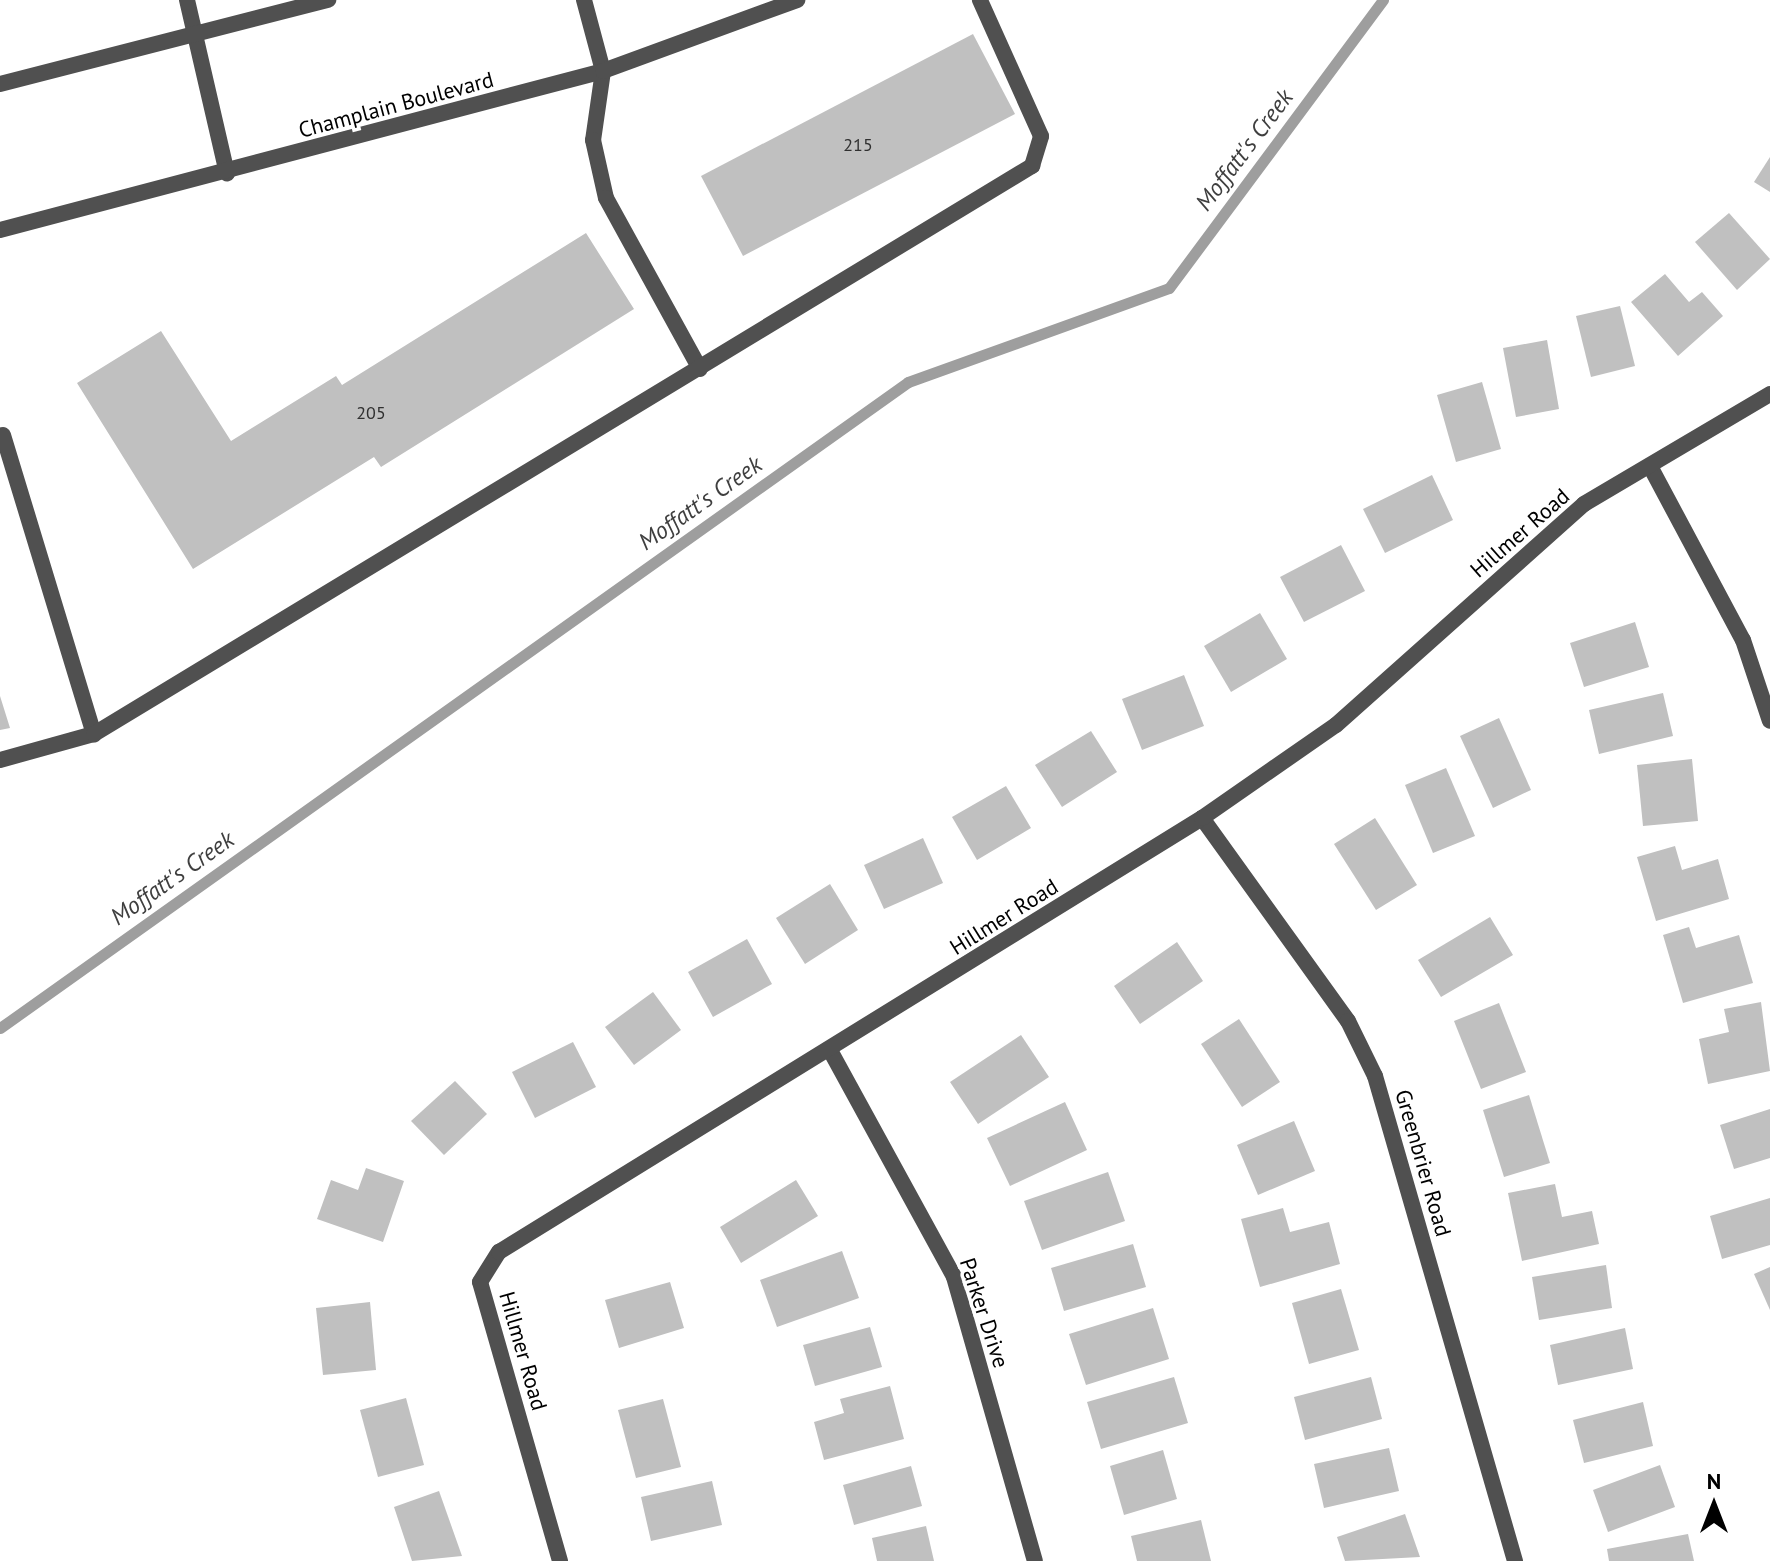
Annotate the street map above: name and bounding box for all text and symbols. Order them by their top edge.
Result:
street label: Champlain Boulevard [296,66,496,144]
water label: Moffatt's Creek [1189,84,1299,216]
house number: 215 [843,134,873,156]
house number: 205 [356,402,386,424]
water label: Moffatt's Creek [633,450,767,556]
street label: Hillmer Road [1465,483,1575,583]
water label: Moffatt's Creek [105,825,239,931]
street label: Hillmer Road [945,873,1063,961]
street label: Greenbrier Road [1389,1087,1457,1239]
street label: Parker Drive [954,1255,1014,1371]
street label: Hillmer Road [493,1288,553,1414]
north arrow [1674,1465,1754,1545]
text: N [1707,1467,1721,1495]

